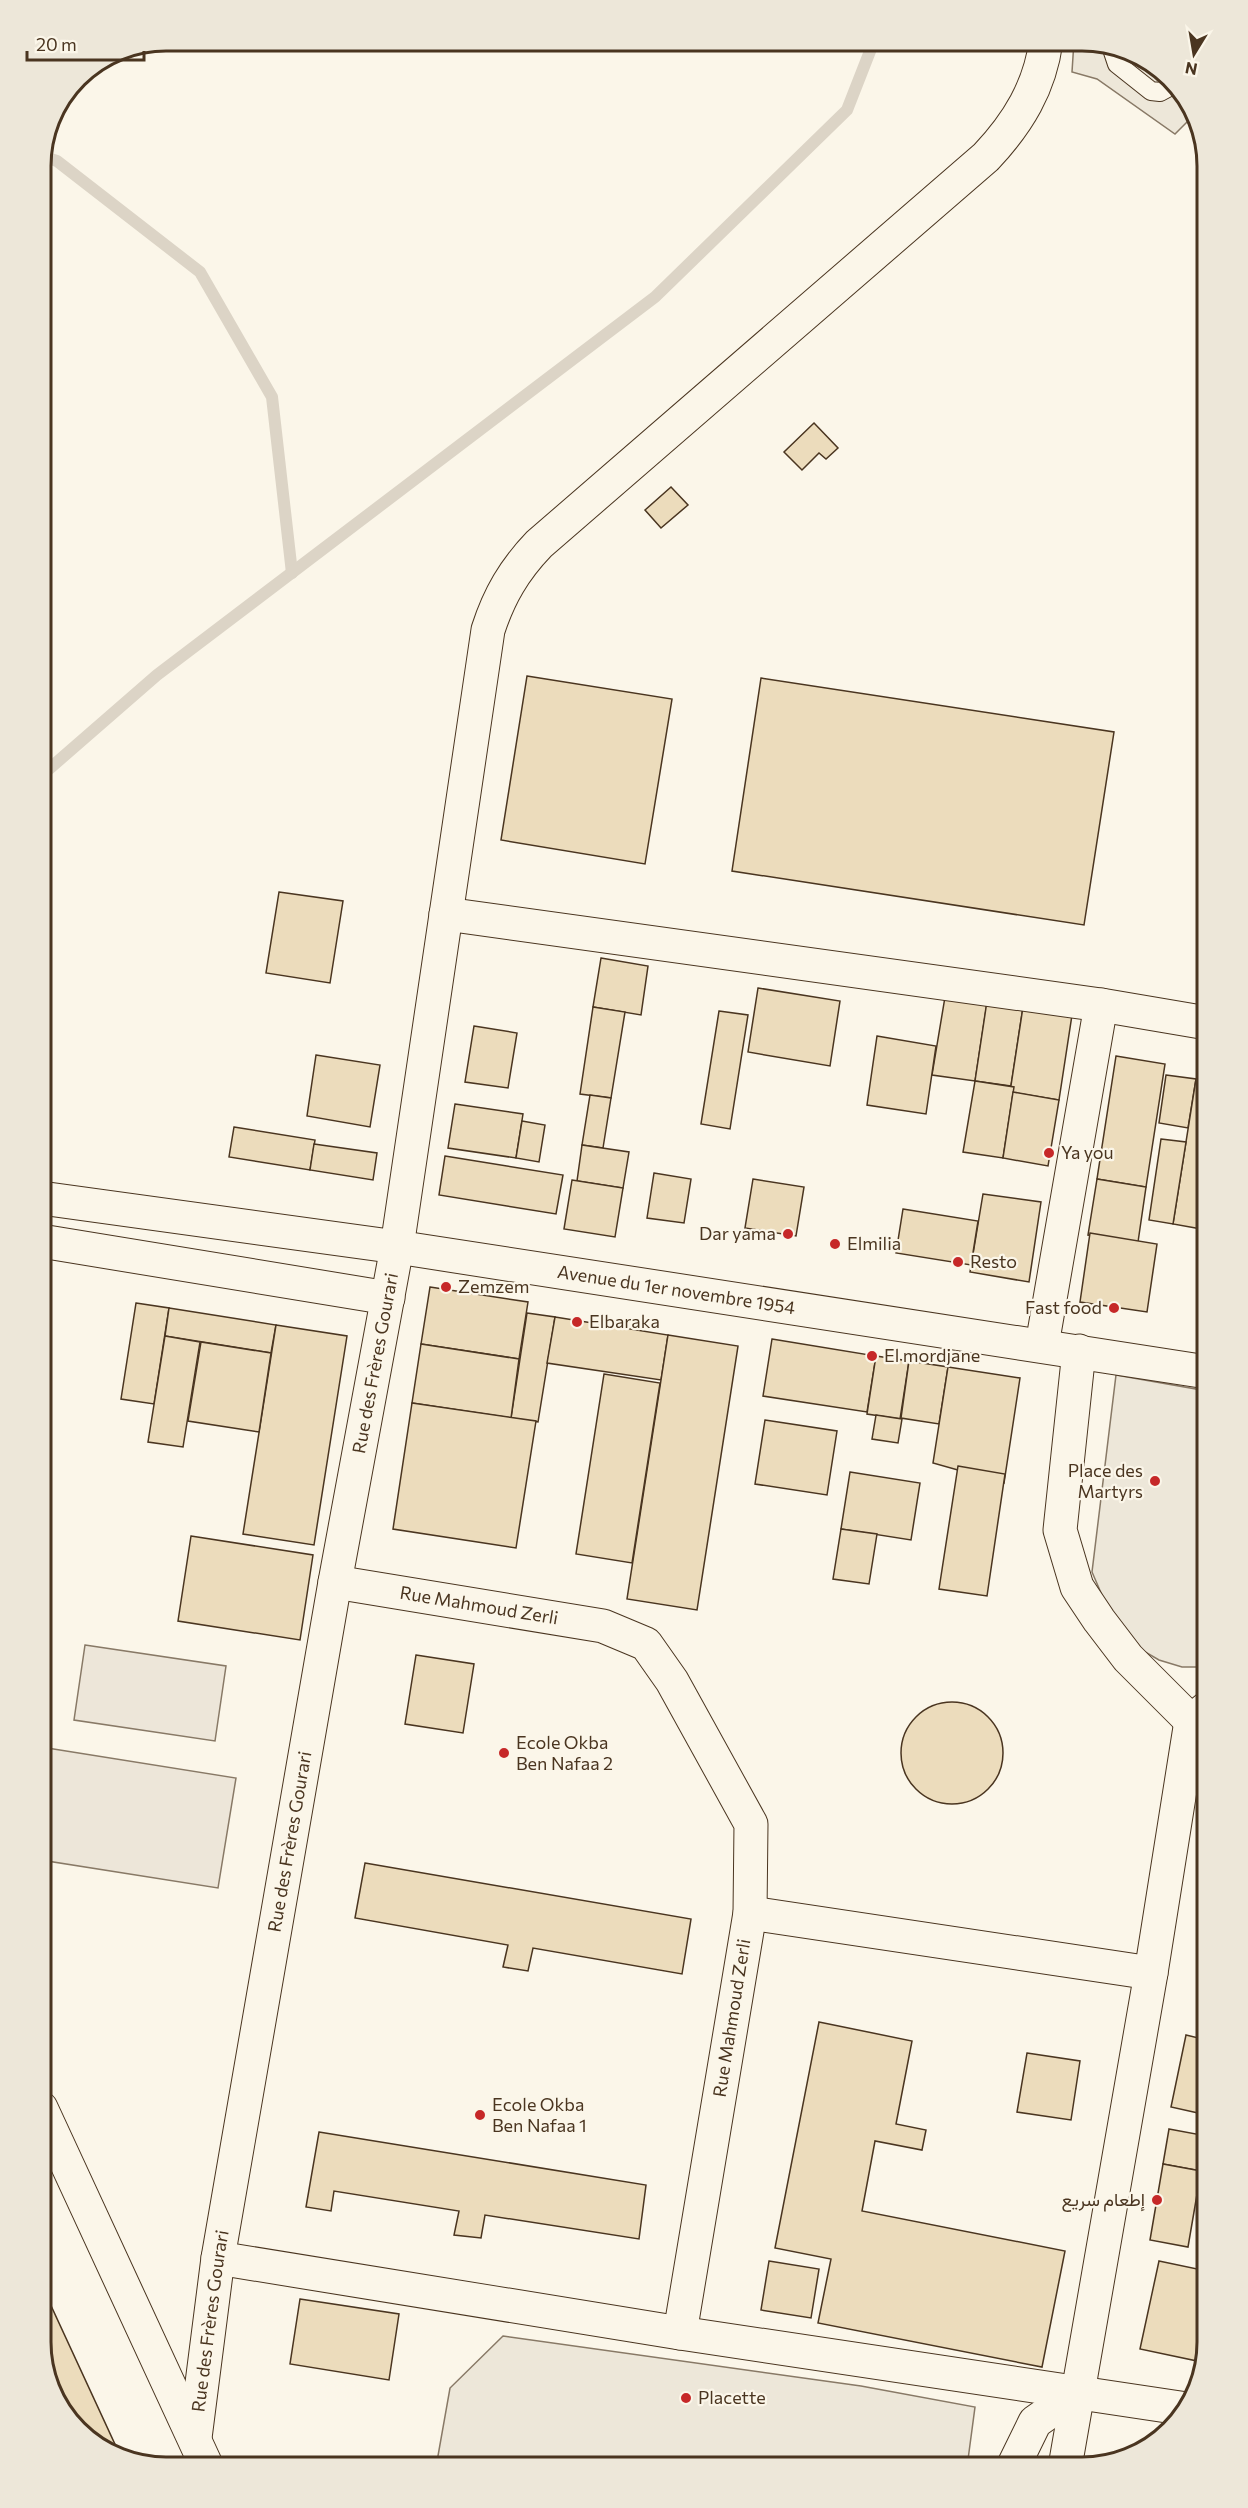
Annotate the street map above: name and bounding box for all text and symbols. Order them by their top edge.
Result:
scale bar [27,24,144,62]
north arrow [1164,24,1224,84]
text: 20 m [36,33,77,55]
text: N [1183,59,1199,80]
place label: Ya you [1061,1141,1114,1163]
marker: Ya you [1042,1146,1056,1160]
place label: Dar yama [699,1222,776,1244]
marker: Dar yama [781,1227,795,1241]
place label: Elmilia [847,1232,901,1254]
marker: Elmilia [828,1237,842,1251]
place label: Resto [970,1250,1017,1272]
marker: Resto [951,1255,965,1269]
street label: Avenue du 1er novembre 1954 [556,1260,797,1318]
street label: Rue des Frères Gourari [347,1271,402,1455]
place label: Zemzem [458,1275,529,1297]
marker: Zemzem [439,1280,453,1294]
place label: Fast food [1025,1296,1102,1318]
marker: Fast food [1107,1301,1121,1315]
place label: Elbaraka [589,1310,660,1332]
marker: Elbaraka [570,1315,584,1329]
place label: El mordjane [884,1344,980,1366]
marker: El mordjane [865,1349,879,1363]
place label: Place des Martyrs [1068,1459,1143,1502]
marker: Place des Martyrs [1148,1474,1162,1488]
street label: Rue Mahmoud Zerli [398,1581,560,1628]
place label: Ecole Okba Ben Nafaa 2 [516,1731,613,1774]
marker: Ecole Okba Ben Nafaa 2 [497,1746,511,1760]
street label: Rue des Frères Gourari [263,1749,316,1934]
street label: Rue Mahmoud Zerli [708,1937,754,2099]
place label: Ecole Okba Ben Nafaa 1 [492,2093,587,2136]
marker: Ecole Okba Ben Nafaa 1 [473,2108,487,2122]
place label: إطعام سريع [1061,2188,1145,2212]
marker: إطعام سريع [1150,2193,1164,2207]
street label: Rue des Frères Gourari [186,2228,233,2413]
place label: Placette [698,2386,766,2408]
marker: Placette [679,2391,693,2405]

